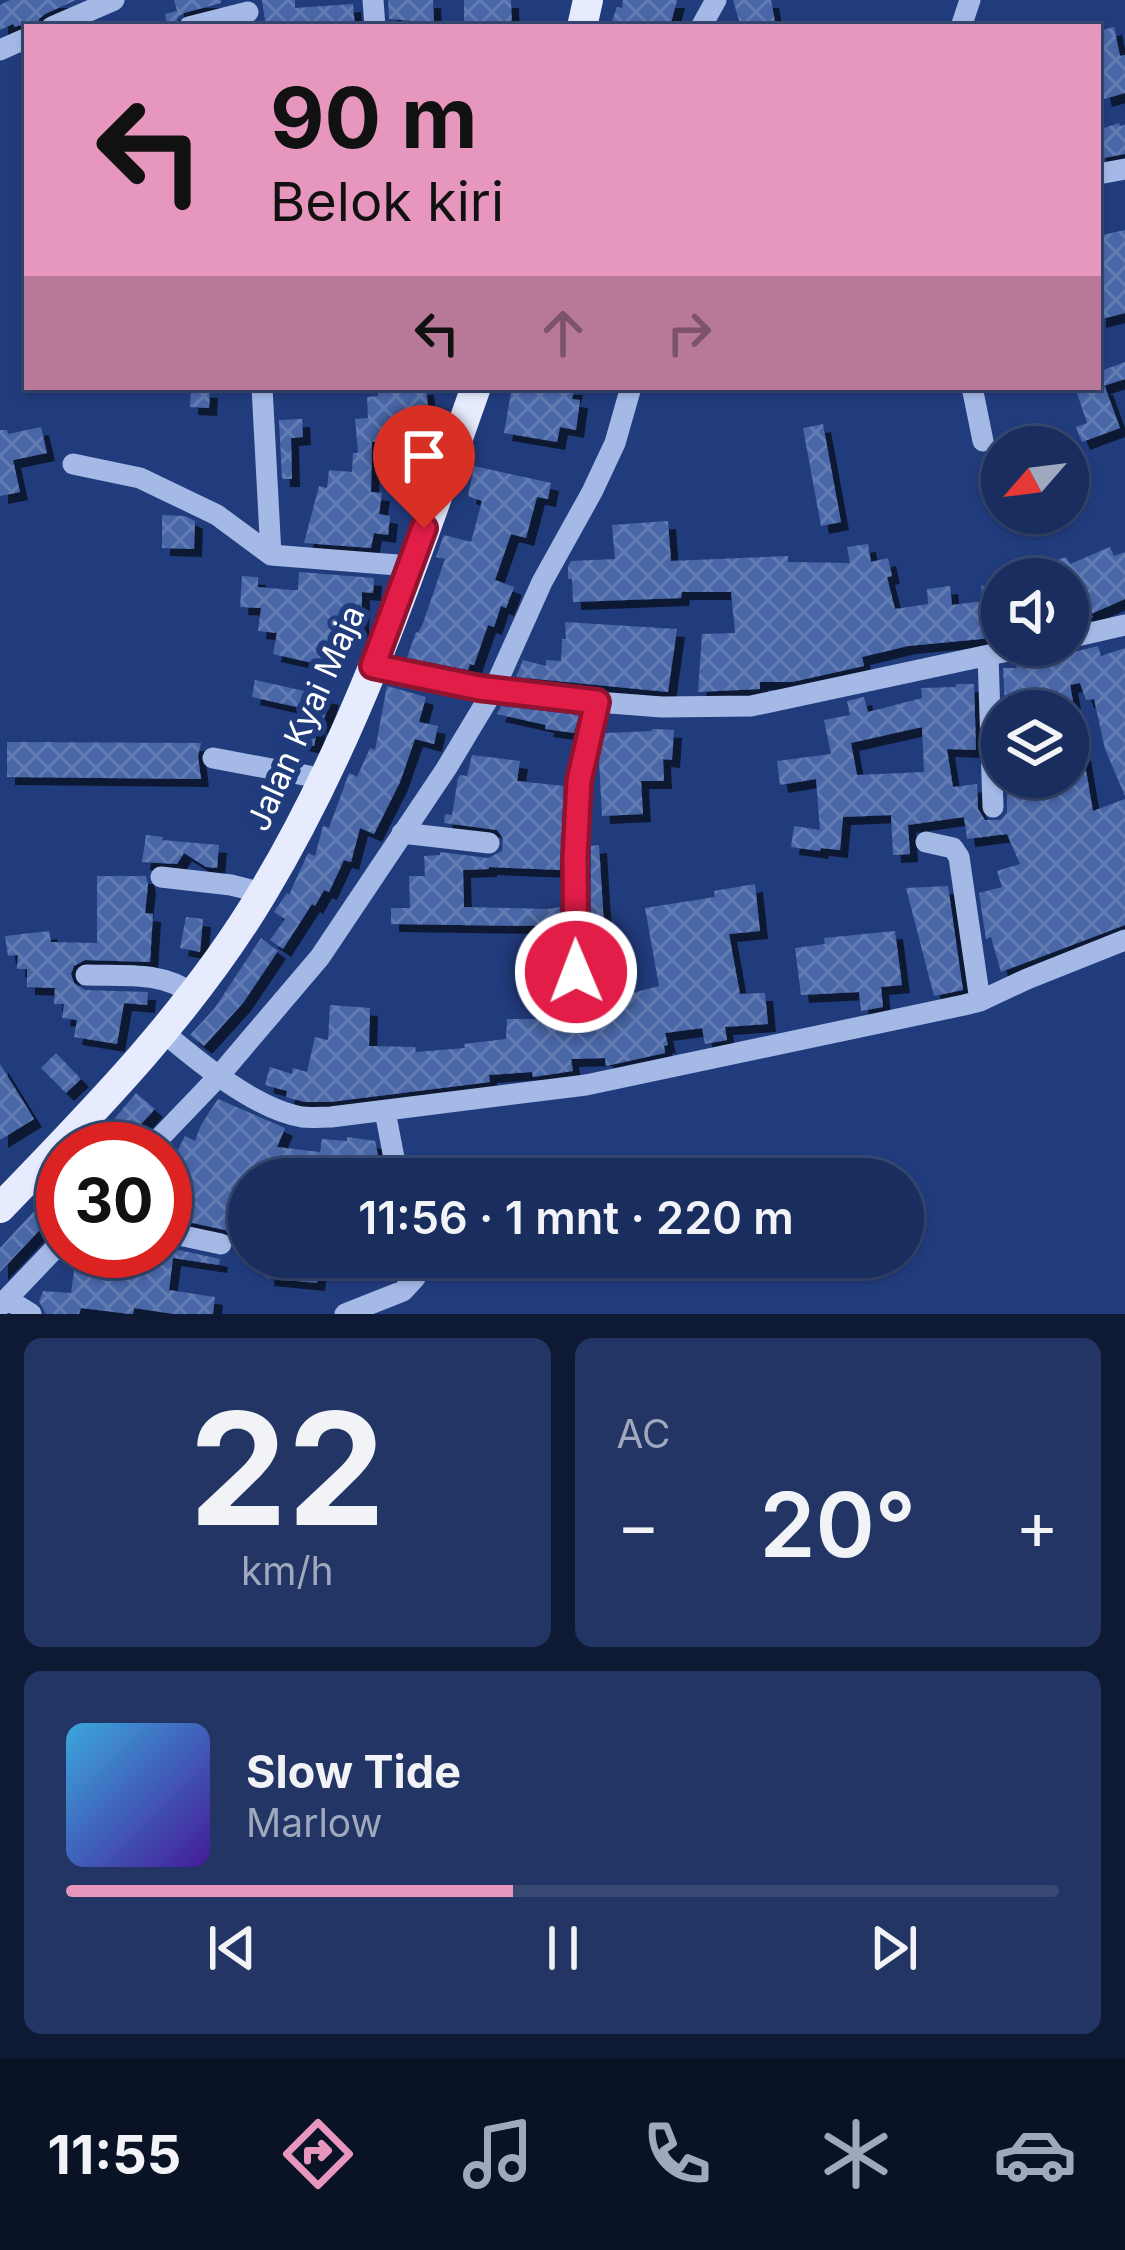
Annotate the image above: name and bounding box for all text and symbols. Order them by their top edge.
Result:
text: 90 m [270,67,478,168]
icon: left [72,72,228,228]
text: Belok kiri [270,169,504,234]
icon: left [404,300,470,366]
icon: ahead [530,300,596,366]
icon: right [656,300,722,366]
pin [373,405,475,528]
icon: arrive [391,423,457,489]
north arrow [981,426,1089,534]
map controls [981,426,1089,798]
button: sound [981,558,1089,666]
street label: Jalan Kyai Maja [237,599,373,837]
button: layers [981,690,1089,798]
position arrow [513,909,639,1035]
speed limit sign: 30 [36,1122,192,1278]
text: 11:56 · 1 mnt · 220 m [358,1190,794,1245]
text: 22 [189,1374,386,1563]
text: AC [617,1410,671,1457]
text: 20° [759,1470,916,1579]
text: − [617,1485,660,1565]
text: + [1015,1485,1059,1565]
text: km/h [241,1547,334,1594]
text: Slow Tide [246,1744,461,1799]
text: Marlow [246,1799,382,1846]
icon: previous [199,1915,265,1981]
icon: pause [530,1915,596,1981]
icon: next [861,1915,927,1981]
icon: directions [276,2112,360,2196]
icon: music [456,2112,540,2196]
icon: phone [635,2112,719,2196]
icon: climate [814,2112,898,2196]
icon: car [993,2112,1077,2196]
text: 11:55 [48,2122,181,2187]

